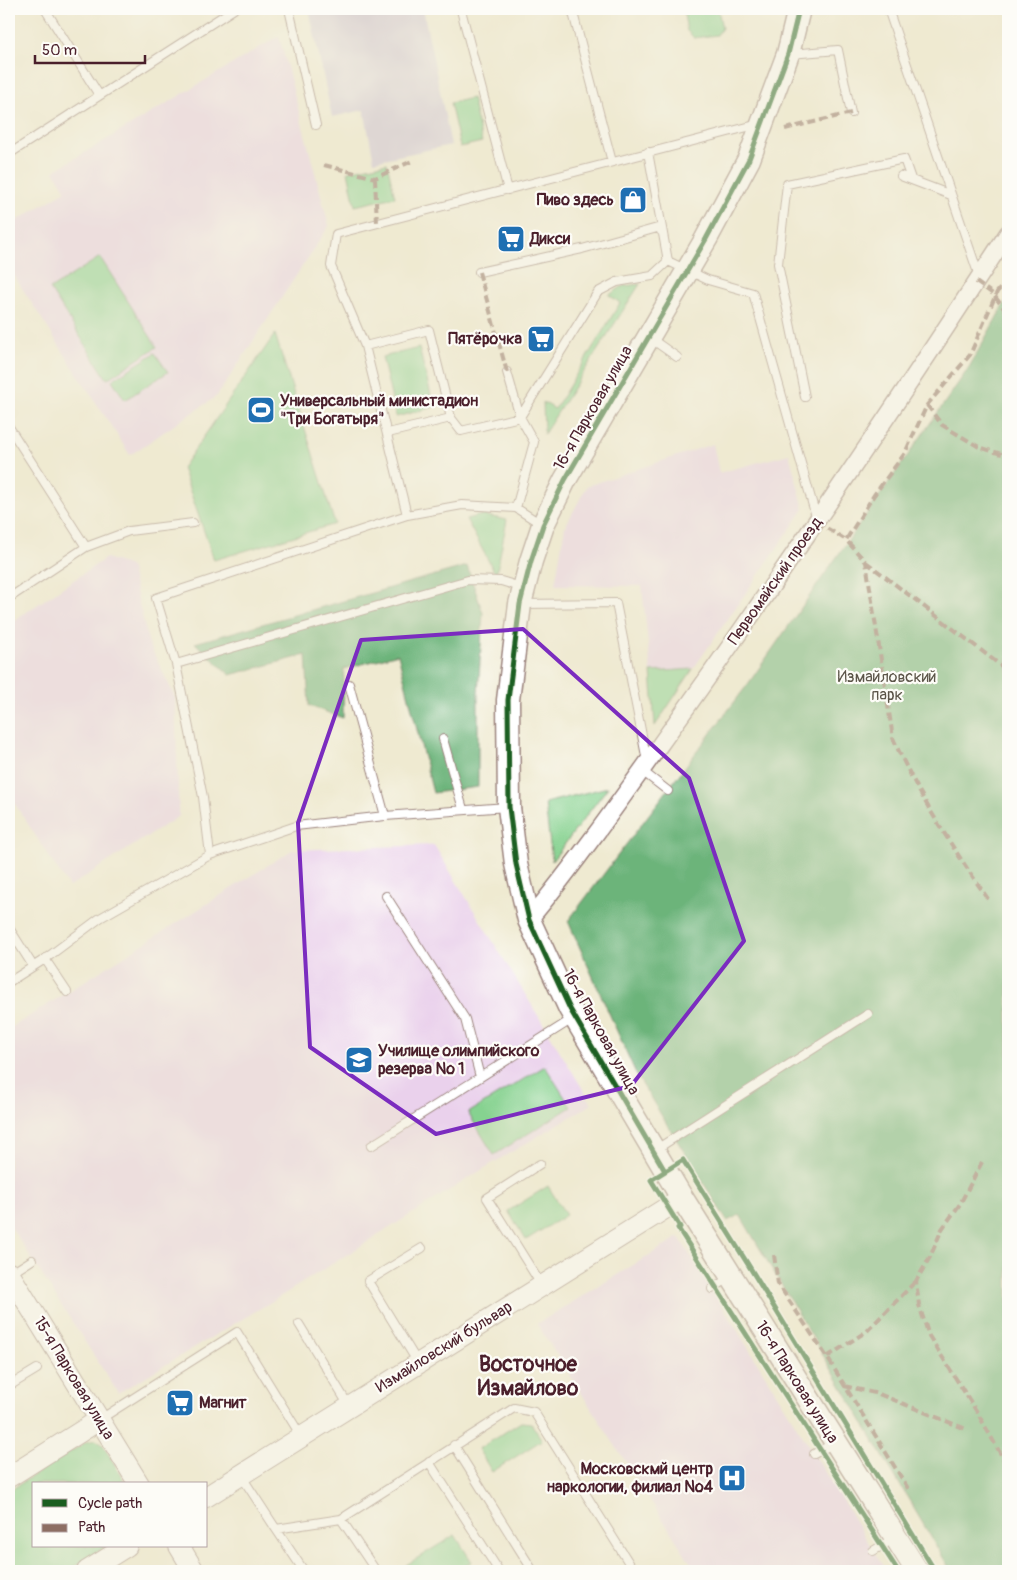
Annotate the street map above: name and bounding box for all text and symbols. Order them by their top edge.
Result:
scale bar [35,32,145,64]
text: 50 m [42,41,77,60]
shop icon: Пиво здесь [618,185,648,215]
place label: Пиво здесь [537,190,614,210]
supermarket icon: Дикси [496,224,526,254]
place label: Дикси [529,229,571,249]
supermarket icon: Пятёрочка [526,324,556,354]
place label: Пятёрочка [448,329,523,349]
street label: 16-я Парковая улица [549,342,637,474]
place label: Универсальный министадион "Три Богатыря" [280,391,478,429]
sports icon: Универсальный министадион "Три Богатыря" [246,395,276,425]
street label: Первомайский проезд [723,513,827,649]
park label: Измайловский парк [837,667,937,705]
street label: 16-я Парковая улица [558,966,644,1098]
place label: Училище олимпийского резерва № 1 [378,1041,540,1079]
school or university icon: Училище олимпийского резерва № 1 [344,1045,374,1075]
street label: Измайловский бульвар [372,1297,516,1397]
street label: 15-я Парковая улица [29,1313,119,1443]
street label: 16-я Парковая улица [751,1317,843,1447]
district label: Восточное Измайлово [478,1351,579,1402]
supermarket icon: Магнит [165,1388,195,1418]
place label: Магнит [199,1393,248,1413]
place label: Московскмй центр наркологии, филиал №4 [547,1459,714,1497]
hospital icon: Московскмй центр наркологии, филиал №4 [717,1463,747,1493]
legend [32,1482,208,1548]
text: Cycle path [78,1494,142,1513]
text: Path [78,1518,105,1537]

